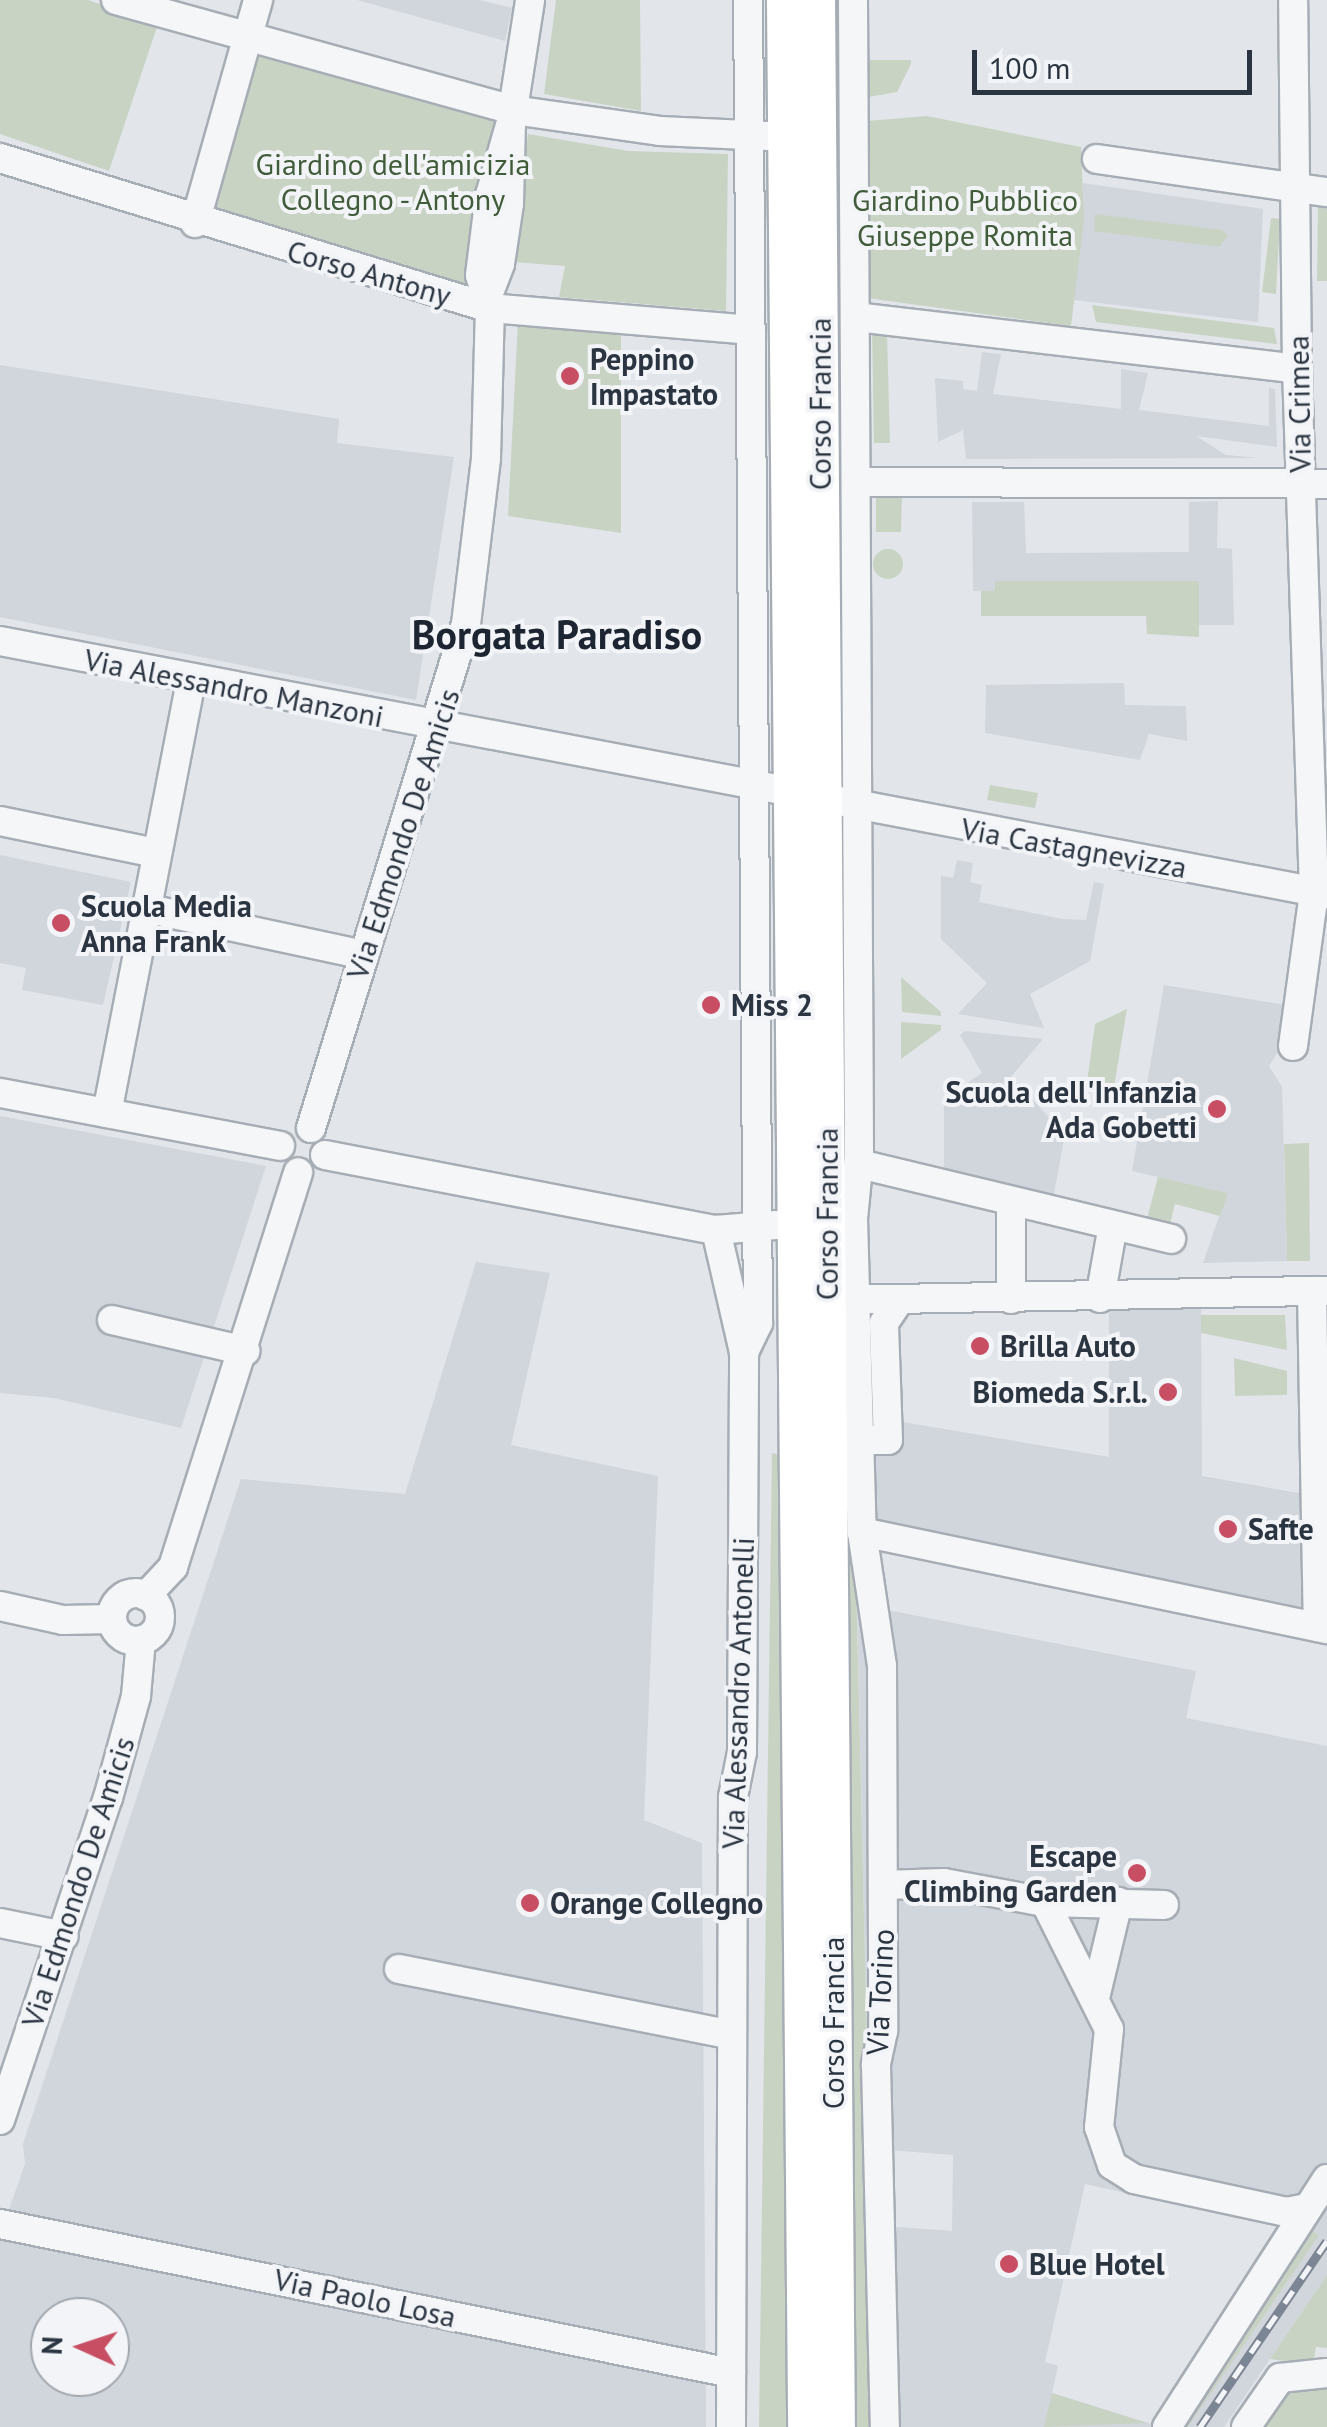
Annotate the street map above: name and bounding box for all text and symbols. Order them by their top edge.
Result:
scale bar [977,30,1257,92]
text: 100 m [989,48,1070,87]
park label: Giardino dell'amicizia Collegno - Antony [256,146,530,216]
park label: Giardino Pubblico Giuseppe Romita [852,182,1078,252]
street label: Corso Antony [283,232,455,314]
street label: Corso Francia [802,318,838,490]
street label: Via Crimea [1280,335,1318,473]
place label: Peppino Impastato [590,341,718,412]
marker: Peppino Impastato [559,365,581,387]
district label: Borgata Paradiso [412,610,702,658]
street label: Via Alessandro Manzoni [81,641,387,735]
street label: Via Edmondo De Amicis [339,684,467,984]
street label: Via Castagnevizza [958,810,1190,886]
place label: Scuola Media Anna Frank [81,888,252,958]
marker: Scuola Media Anna Frank [50,912,72,934]
place label: Miss 2 [731,987,813,1023]
marker: Miss 2 [700,994,722,1016]
place label: Scuola dell'Infanzia Ada Gobetti [945,1074,1197,1144]
marker: Scuola dell'Infanzia Ada Gobetti [1206,1098,1228,1120]
street label: Corso Francia [809,1128,845,1300]
place label: Brilla Auto [1000,1328,1137,1364]
marker: Brilla Auto [969,1335,991,1357]
place label: Biomeda S.r.l. [972,1374,1148,1410]
marker: Biomeda S.r.l. [1157,1381,1179,1403]
place label: Safte [1248,1511,1314,1547]
marker: Safte [1217,1518,1239,1540]
street label: Via Alessandro Antonelli [715,1536,761,1850]
street label: Via Edmondo De Amicis [14,1732,142,2032]
place label: Escape Climbing Garden [904,1838,1117,1908]
marker: Escape Climbing Garden [1126,1862,1148,1884]
place label: Orange Collegno [550,1885,764,1921]
marker: Orange Collegno [519,1892,541,1914]
street label: Via Torino [859,1927,901,2057]
street label: Corso Francia [815,1937,851,2109]
place label: Blue Hotel [1029,2246,1165,2282]
marker: Blue Hotel [998,2253,1020,2275]
street label: Via Paolo Losa [271,2261,459,2335]
north arrow [30,2297,130,2397]
text: N [33,2335,70,2356]

